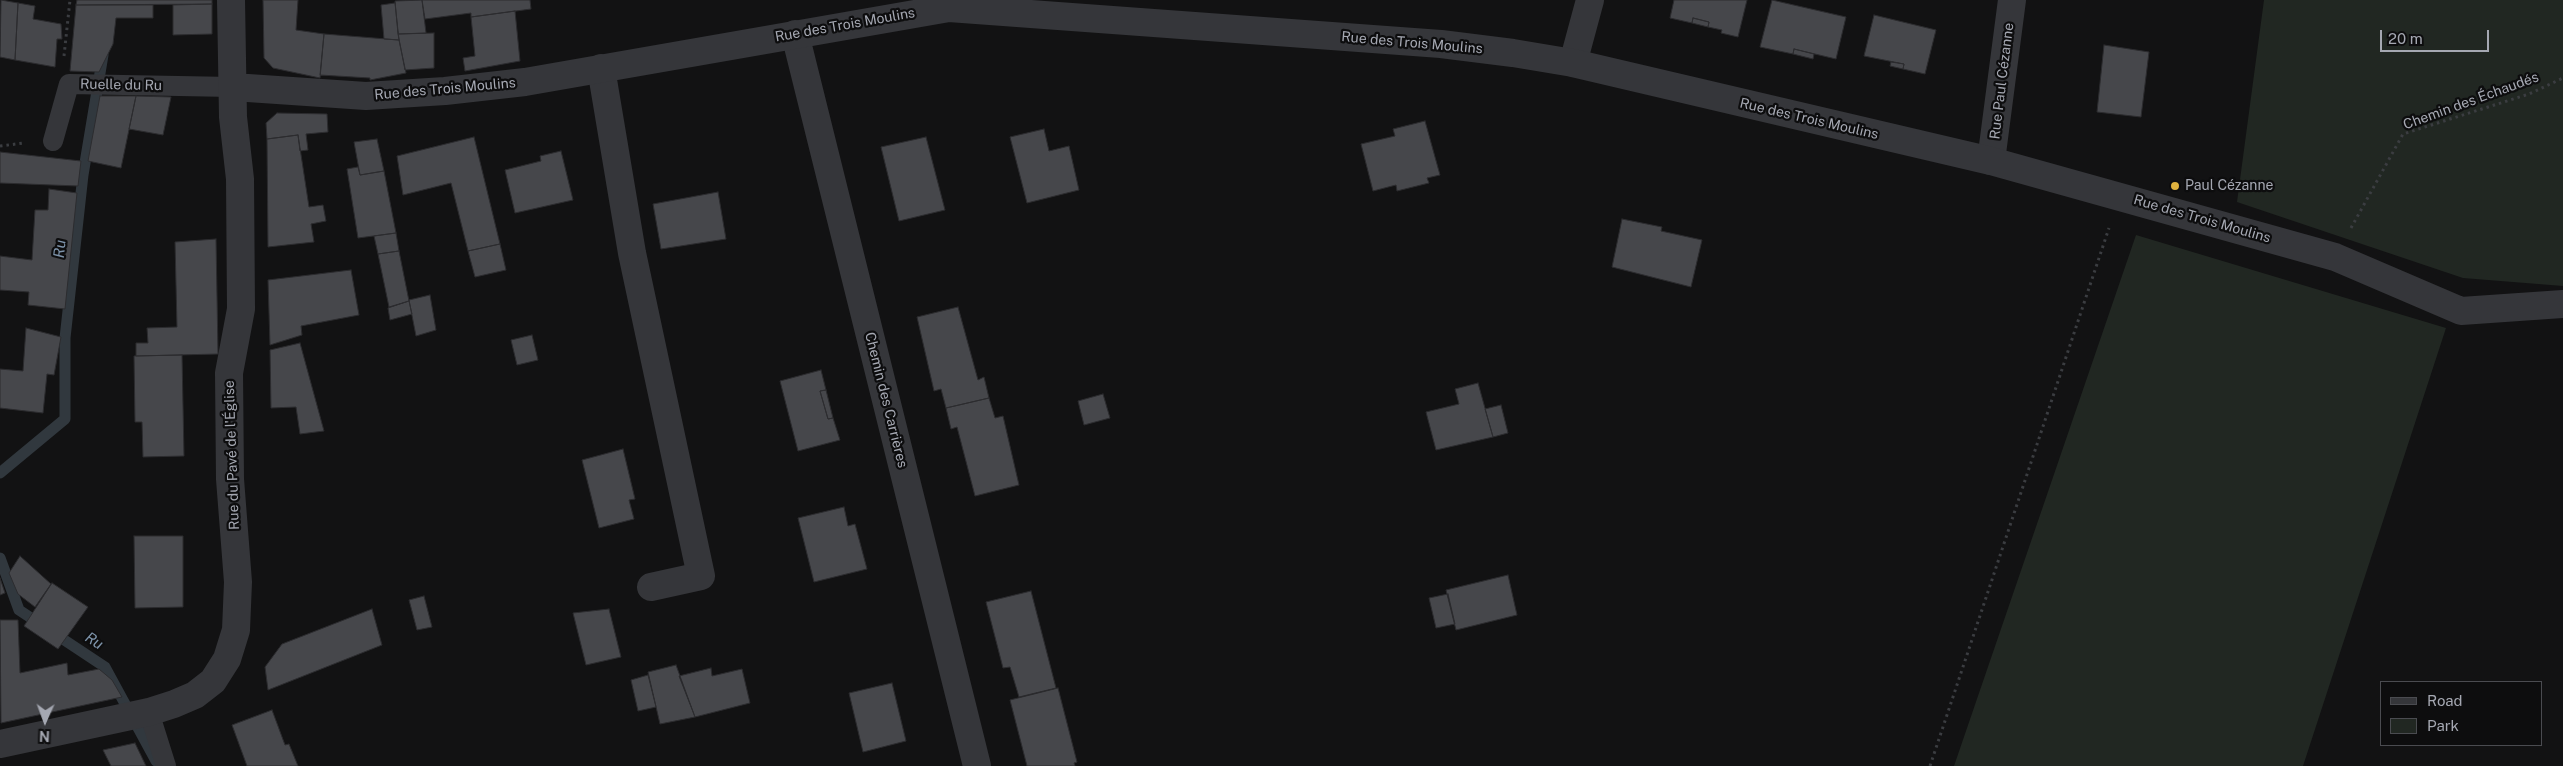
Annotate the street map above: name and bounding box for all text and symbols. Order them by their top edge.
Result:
street label: Rue des Trois Moulins [774,4,916,46]
scale bar [2383,20,2492,52]
street label: Rue Paul Cézanne [1987,22,2017,140]
street label: Rue des Trois Moulins [1341,28,1483,58]
text: 20 m [2388,30,2423,47]
street label: Chemin des Échaudés [2401,69,2541,133]
street label: Rue des Trois Moulins [374,74,516,104]
street label: Ruelle du Ru [80,76,162,94]
street label: Rue des Trois Moulins [1738,95,1880,143]
place label: Paul Cézanne [2185,178,2273,194]
marker: Paul Cézanne [2169,180,2181,192]
street label: Rue des Trois Moulins [2132,191,2272,247]
water label: Ru [50,239,70,259]
street label: Chemin des Carrières [861,330,911,470]
street label: Rue du Pavé de l'Église [221,380,243,530]
water label: Ru [82,629,106,653]
legend [2380,681,2543,746]
text: Road [2427,692,2463,709]
north arrow [20,696,70,746]
text: Park [2427,717,2459,734]
text: N [39,728,50,744]

